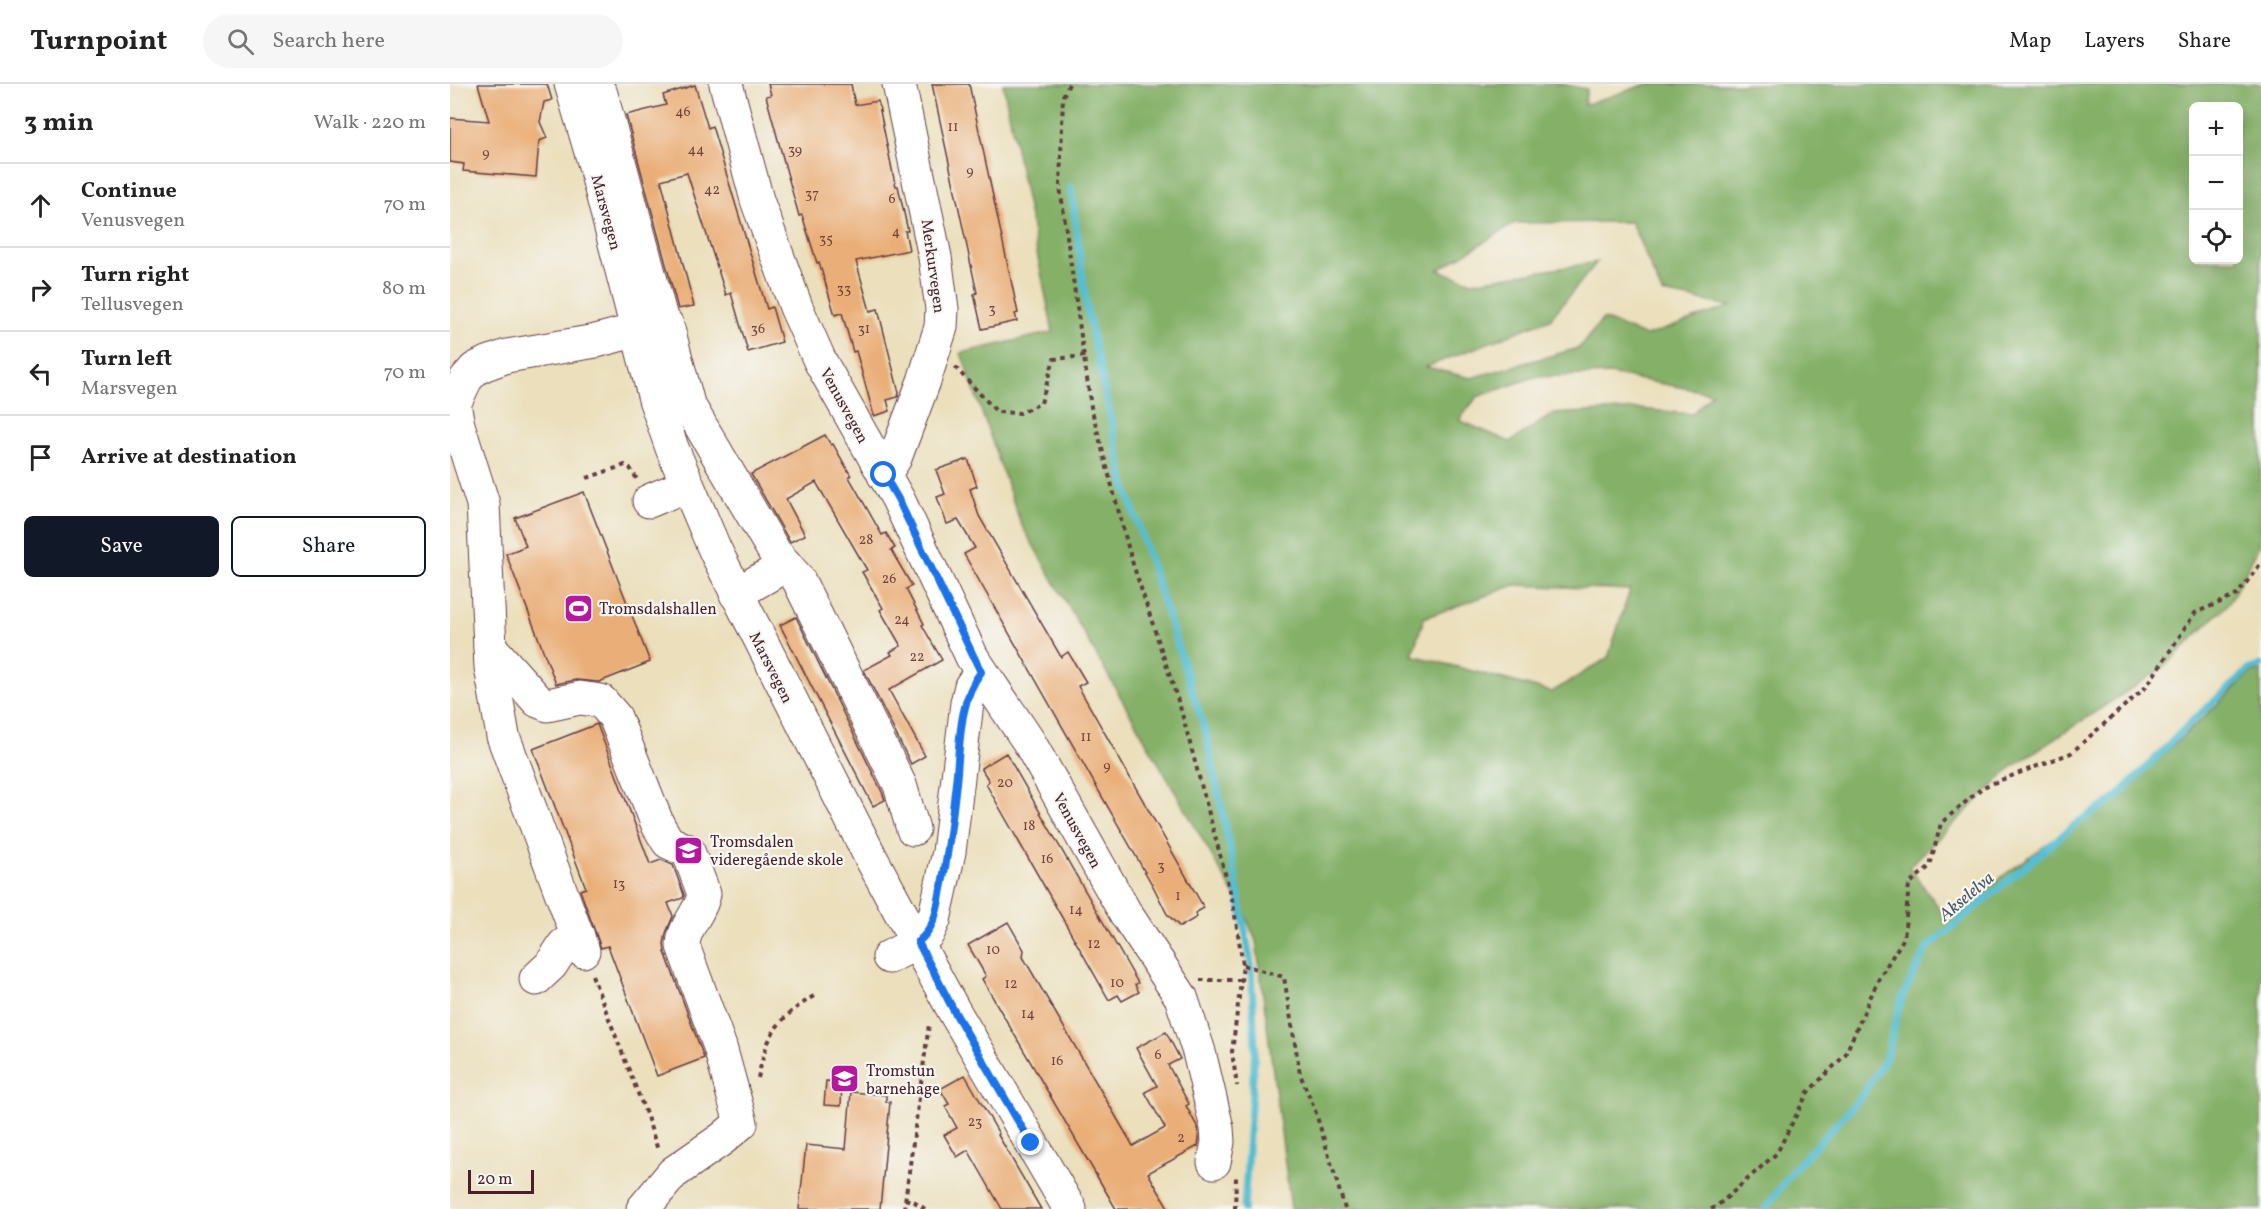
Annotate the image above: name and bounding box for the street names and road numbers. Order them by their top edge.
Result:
street label: Marsvegen [584,172,626,253]
street label: Merkurvegen [915,218,949,315]
street label: Venusvegen [813,364,873,448]
street label: Marsvegen [743,628,798,707]
street label: Venusvegen [1046,789,1106,873]

